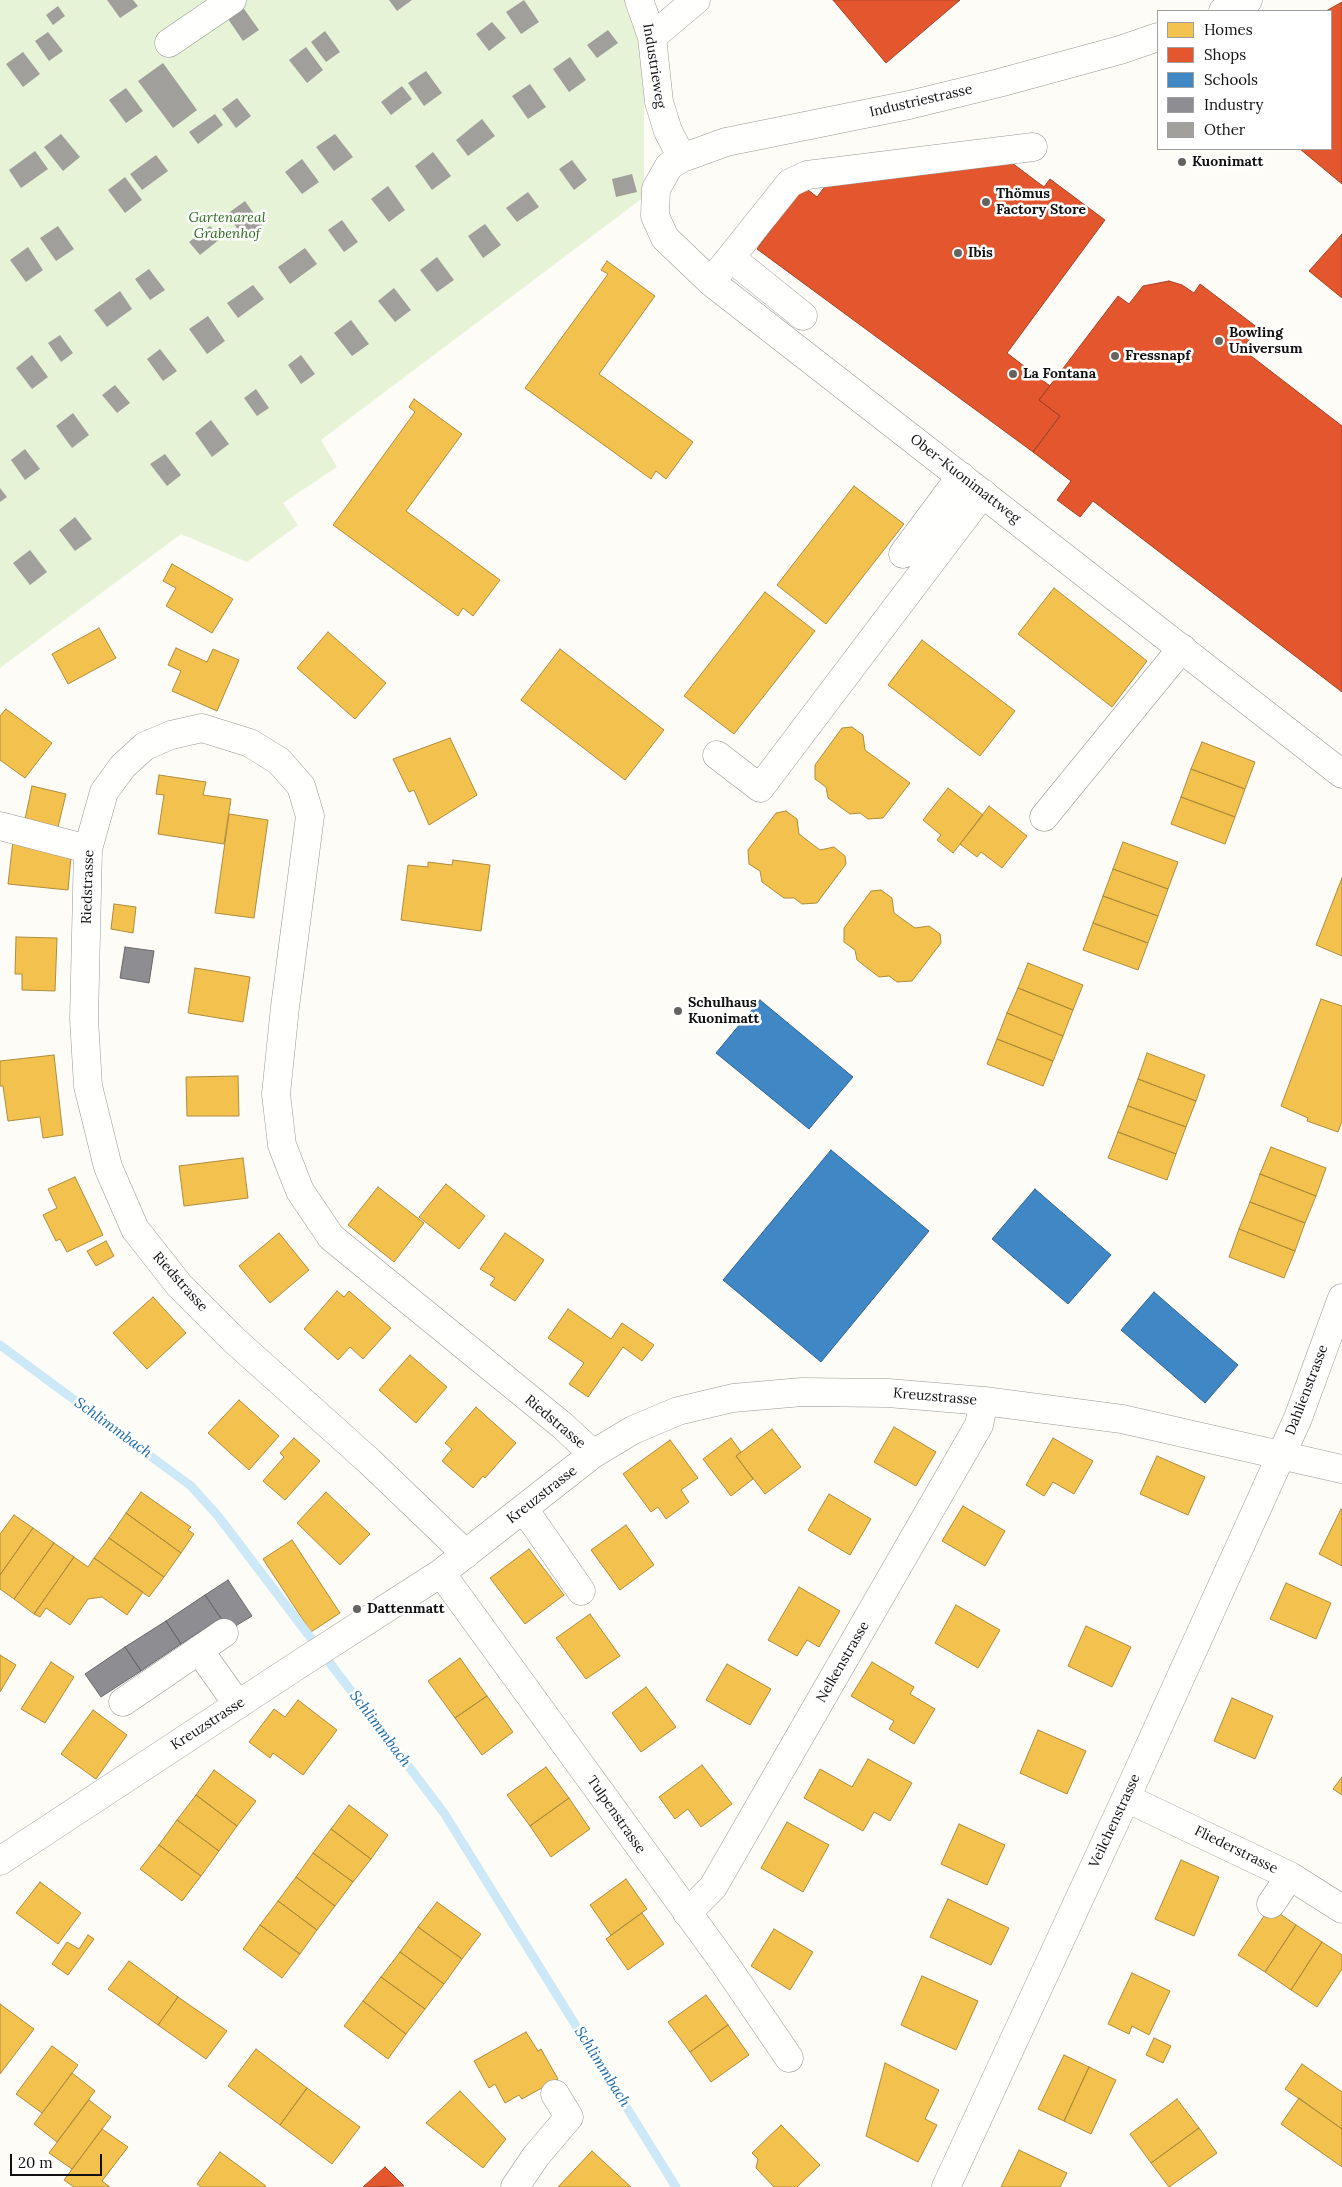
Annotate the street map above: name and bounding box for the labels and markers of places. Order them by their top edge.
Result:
place label: Kuonimatt [1192,154,1263,170]
marker: Kuonimatt [1176,156,1188,168]
place label: Thömus Factory Store [996,186,1086,218]
marker: Thömus Factory Store [980,196,992,208]
place label: Ibis [968,245,993,261]
marker: Ibis [952,247,964,259]
place label: Bowling Universum [1229,325,1303,358]
marker: Bowling Universum [1213,335,1225,347]
place label: Fressnapf [1125,348,1190,364]
marker: Fressnapf [1109,350,1121,362]
place label: La Fontana [1023,366,1096,382]
marker: La Fontana [1007,368,1019,380]
place label: Schulhaus Kuonimatt [688,995,759,1028]
marker: Schulhaus Kuonimatt [672,1005,684,1017]
place label: Dattenmatt [367,1601,445,1617]
marker: Dattenmatt [351,1603,363,1615]

